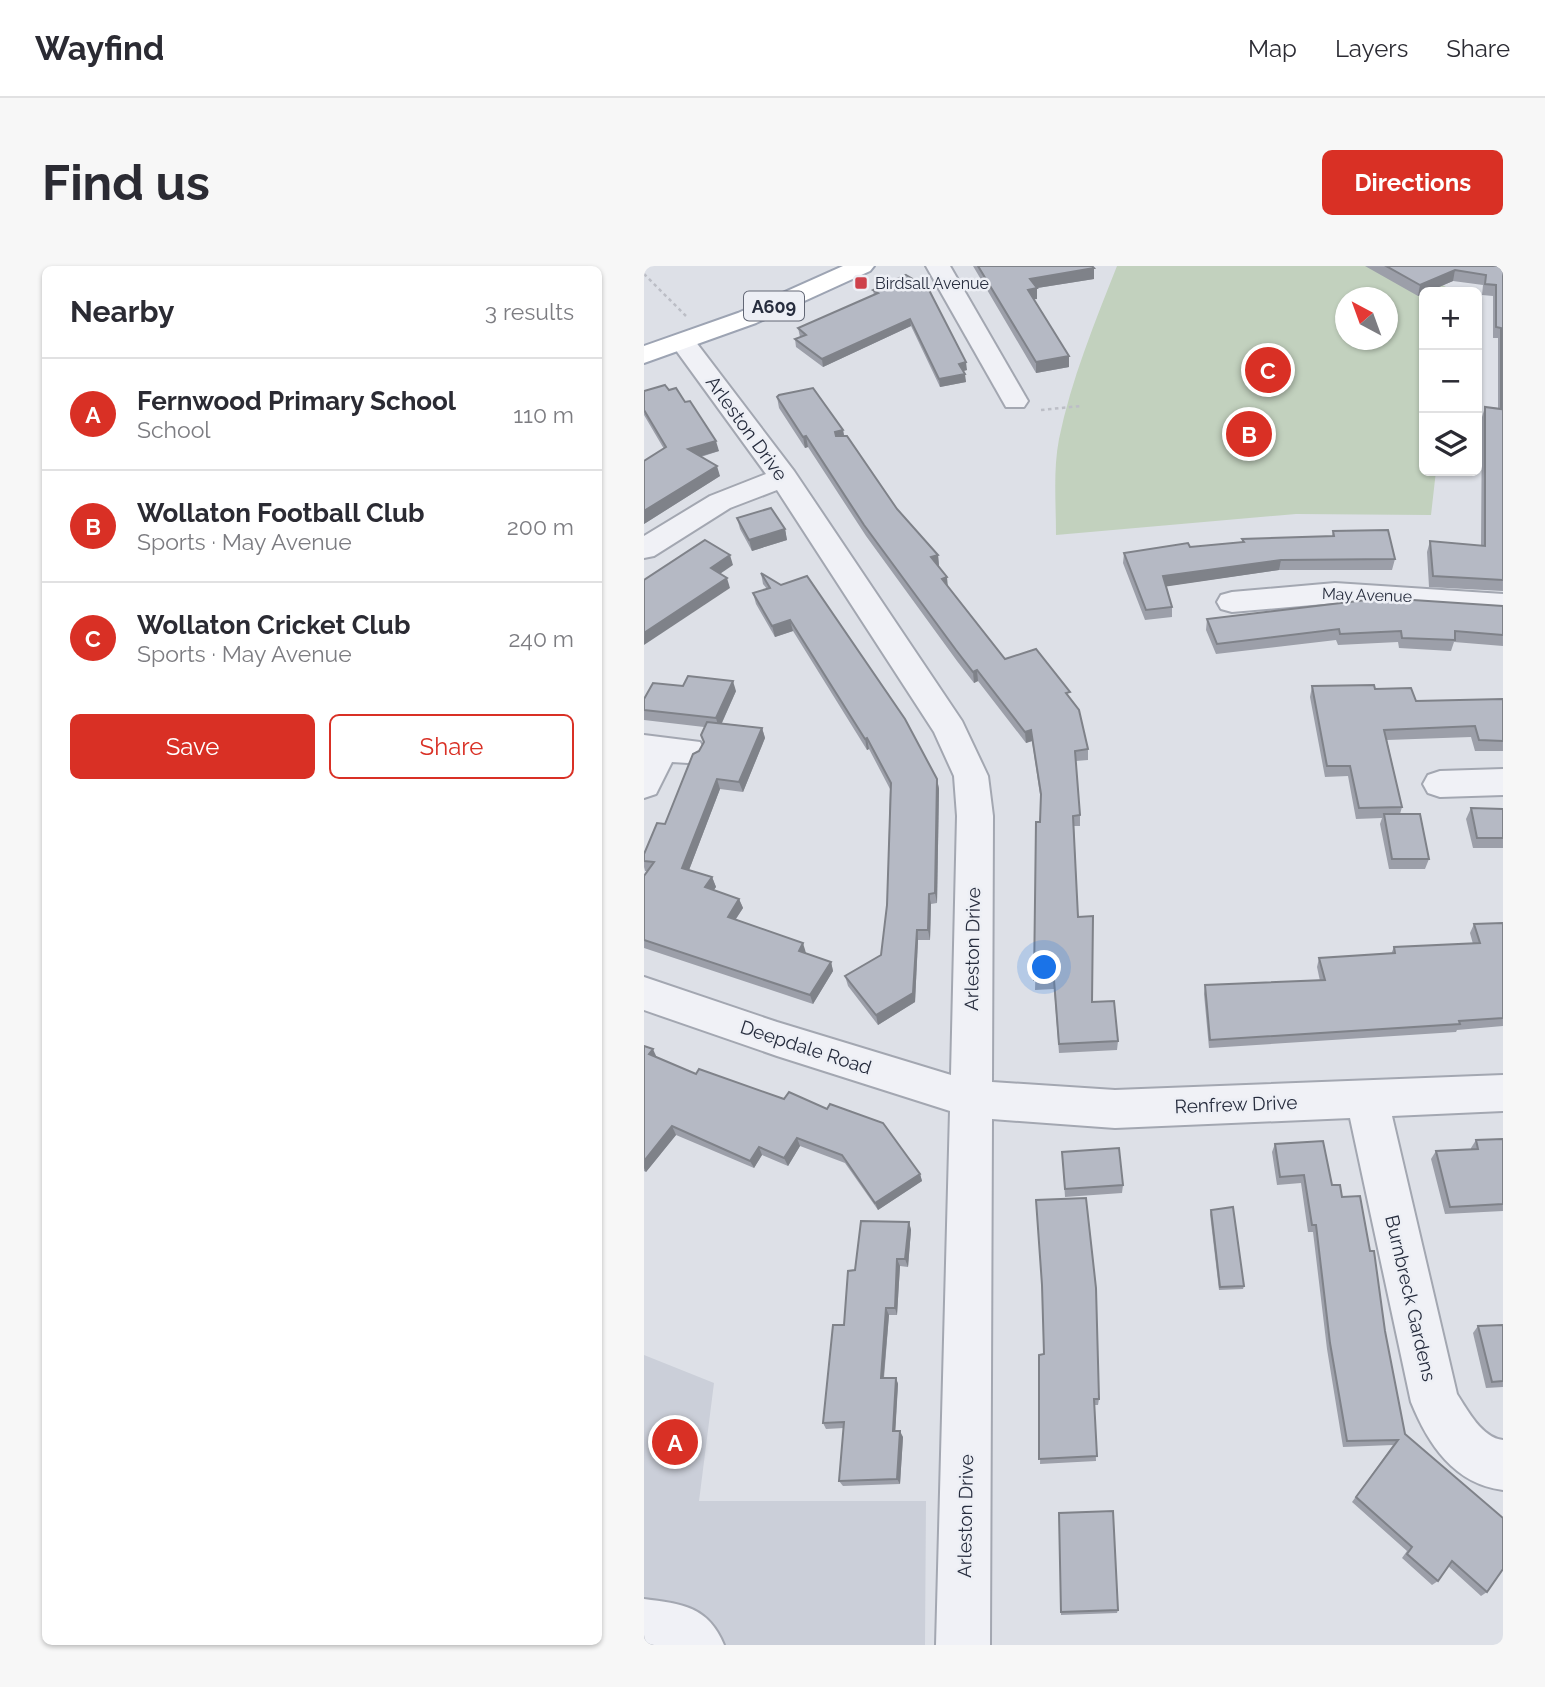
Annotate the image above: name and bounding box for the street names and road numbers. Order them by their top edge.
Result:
road number: A609 [744,292,804,321]
street label: Arleston Drive [702,371,792,485]
street label: May Avenue [1322,584,1412,606]
street label: Arleston Drive [960,887,984,1011]
street label: Deepdale Road [738,1015,874,1079]
street label: Renfrew Drive [1174,1091,1298,1117]
street label: Burnbreck Gardens [1381,1213,1441,1383]
street label: Arleston Drive [953,1454,977,1578]

